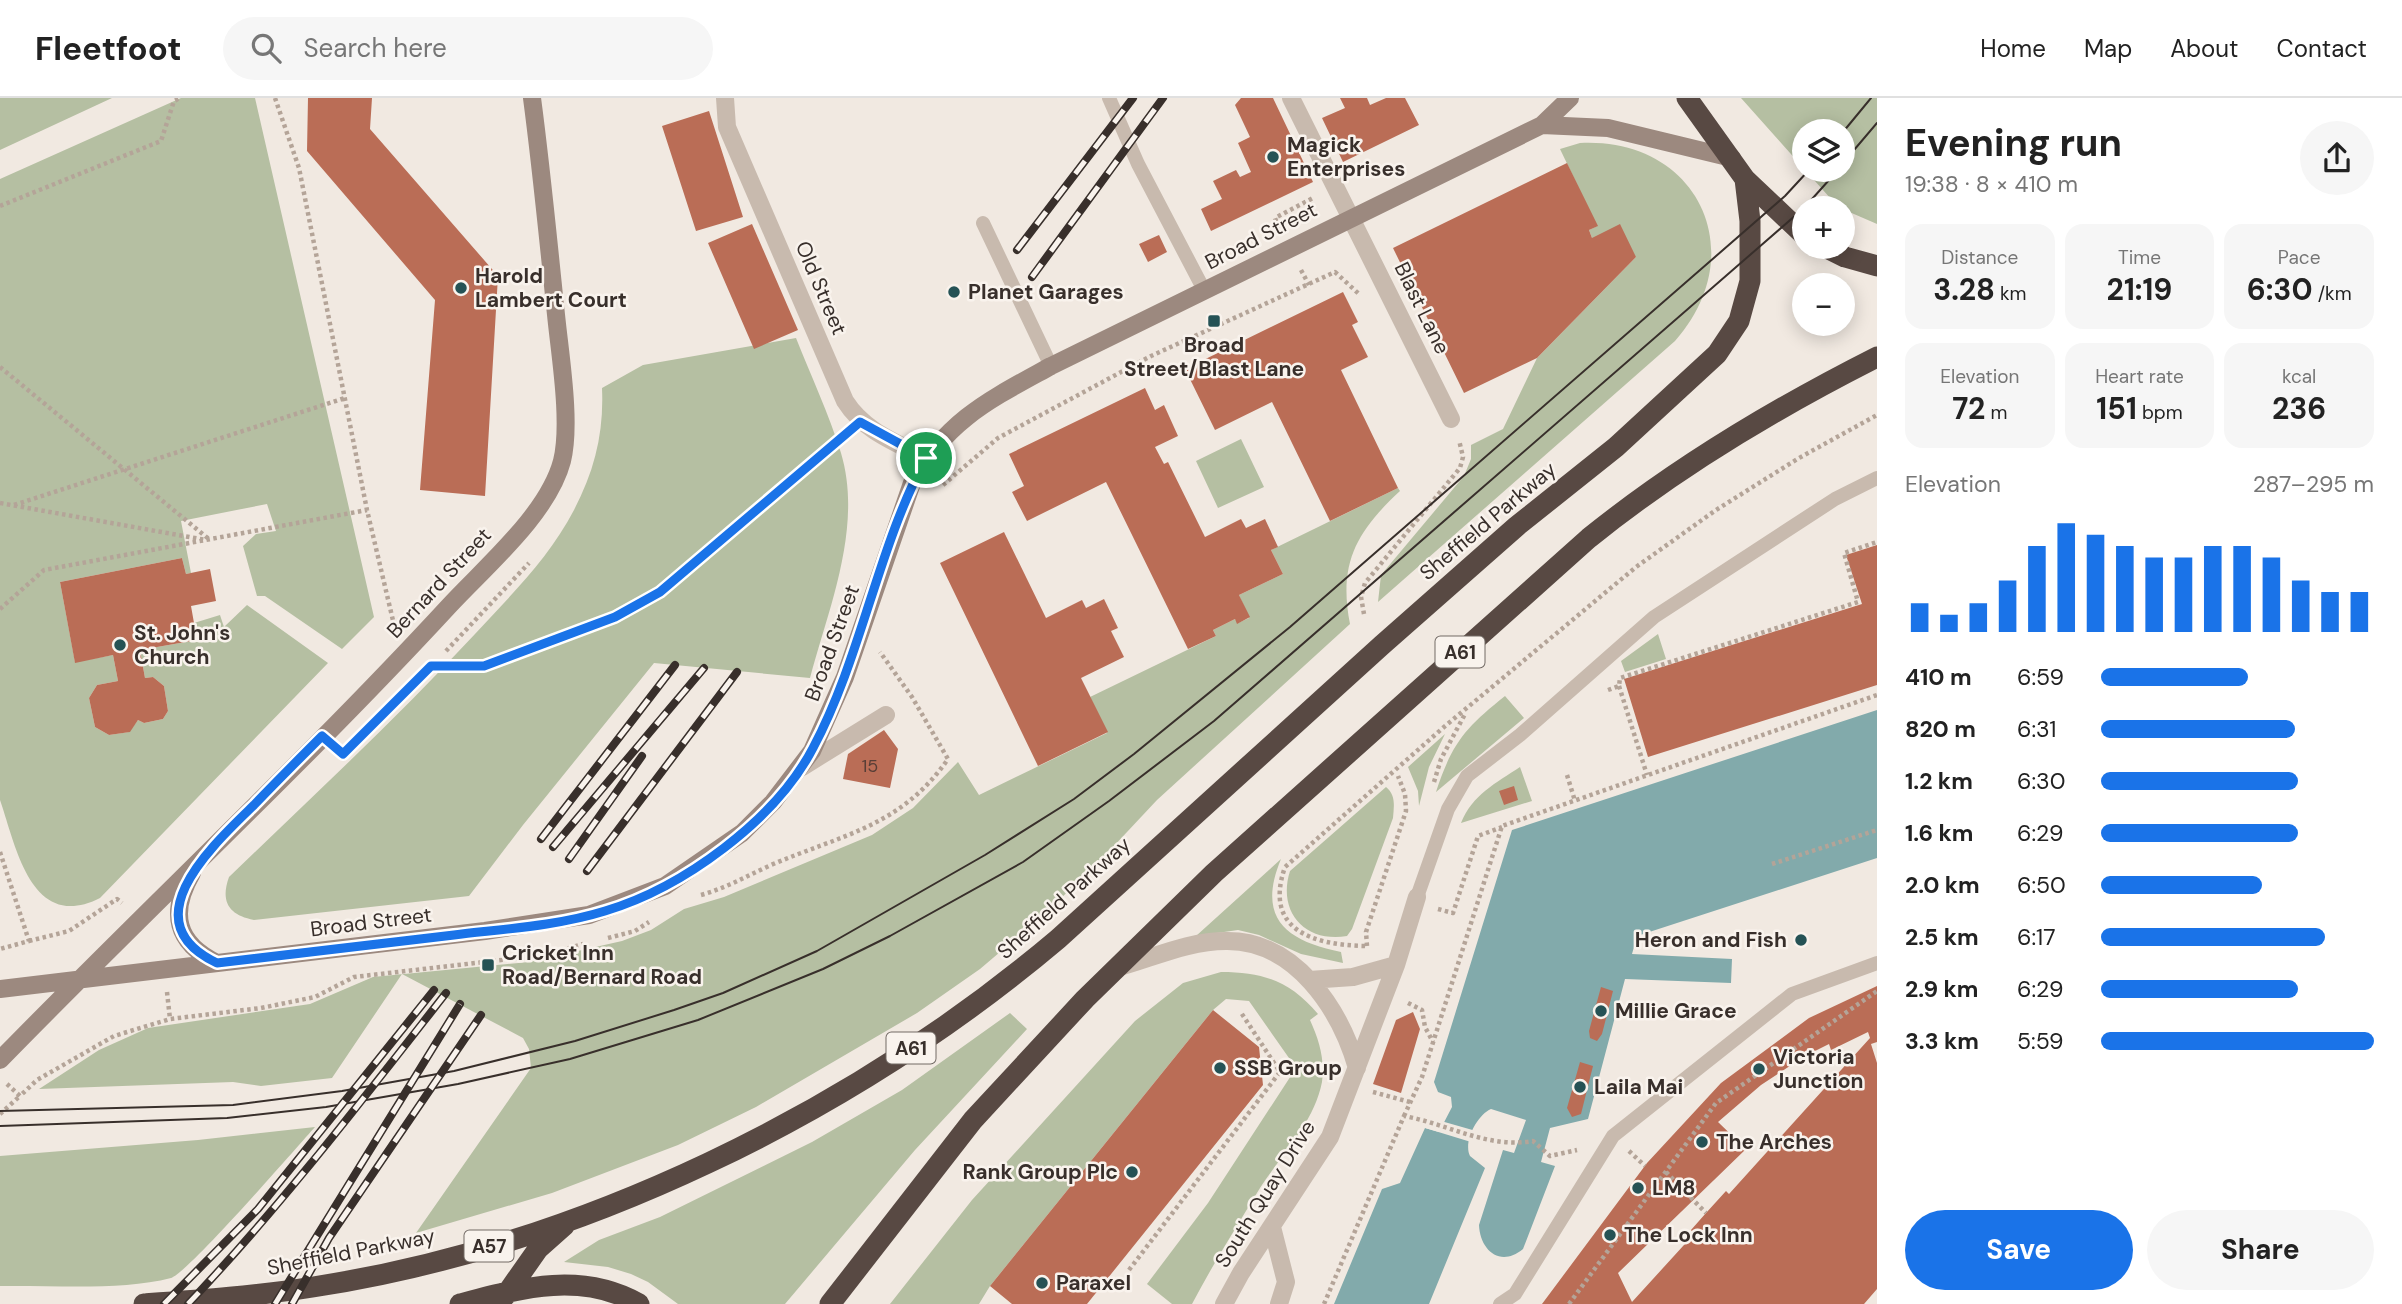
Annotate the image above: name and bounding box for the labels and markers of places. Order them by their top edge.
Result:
place label: Magick Enterprises [1287,131,1405,183]
marker: Magick Enterprises [1265,149,1281,165]
place label: Harold Lambert Court [475,262,627,314]
place label: Planet Garages [968,278,1124,306]
marker: Harold Lambert Court [453,280,469,296]
marker: Planet Garages [946,284,962,300]
marker: Broad Street/Blast Lane [1206,313,1222,329]
place label: Broad Street/Blast Lane [1124,331,1304,383]
pin [896,428,956,488]
place label: St. John's Church [134,619,230,671]
marker: St. John's Church [112,637,128,653]
place label: Heron and Fish [1635,926,1787,954]
marker: Heron and Fish [1793,932,1809,948]
place label: Cricket Inn Road/Bernard Road [502,939,702,991]
marker: Cricket Inn Road/Bernard Road [480,957,496,973]
place label: Millie Grace [1615,997,1737,1025]
marker: Millie Grace [1593,1003,1609,1019]
place label: Victoria Junction [1773,1043,1864,1095]
place label: SSB Group [1234,1054,1342,1082]
marker: SSB Group [1212,1060,1228,1076]
marker: Victoria Junction [1751,1061,1767,1077]
place label: Laila Mai [1594,1073,1683,1101]
marker: Laila Mai [1572,1079,1588,1095]
place label: The Arches [1716,1128,1832,1156]
marker: The Arches [1694,1134,1710,1150]
place label: Rank Group Plc [962,1158,1118,1186]
marker: Rank Group Plc [1124,1164,1140,1180]
place label: LM8 [1652,1174,1696,1202]
marker: LM8 [1630,1180,1646,1196]
place label: The Lock Inn [1624,1221,1753,1249]
marker: The Lock Inn [1602,1227,1618,1243]
place label: Paraxel [1056,1269,1131,1297]
marker: Paraxel [1034,1275,1050,1291]

